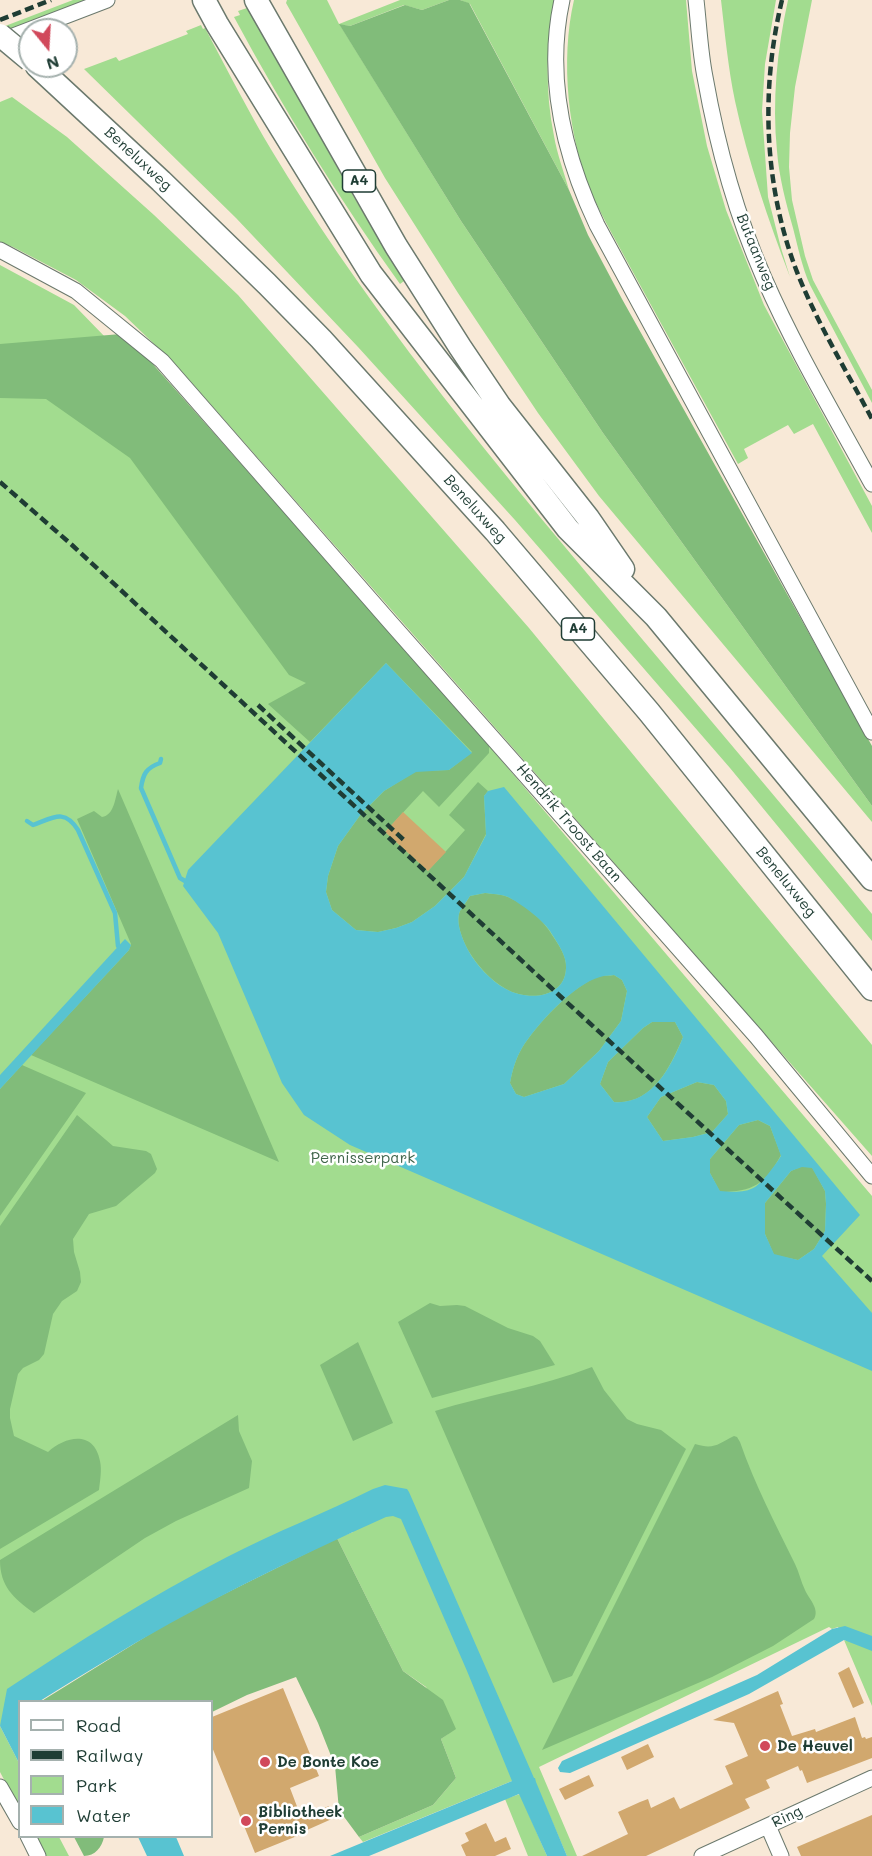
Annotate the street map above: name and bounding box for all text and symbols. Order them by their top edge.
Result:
north arrow [18,18,78,78]
text: N [44,52,62,76]
street label: Beneluxweg [101,123,175,195]
road number: A4 [342,170,376,192]
street label: Butaanweg [733,211,779,293]
street label: Beneluxweg [440,471,510,547]
road number: A4 [562,618,594,640]
street label: Hendrik Troost Baan [513,760,625,886]
street label: Beneluxweg [752,843,820,921]
park label: Pernisserpark [311,1149,415,1167]
legend [18,1700,213,1838]
text: Road [76,1713,121,1737]
place label: De Heuvel [777,1737,853,1755]
marker: De Heuvel [758,1739,772,1753]
text: Railway [76,1743,143,1767]
place label: De Bonte Koe [277,1753,379,1771]
marker: De Bonte Koe [258,1755,272,1769]
text: Park [76,1773,117,1797]
street label: Ring [769,1802,805,1832]
text: Water [76,1803,131,1827]
place label: Bibliotheek Pernis [258,1803,342,1838]
marker: Bibliotheek Pernis [239,1814,253,1828]

